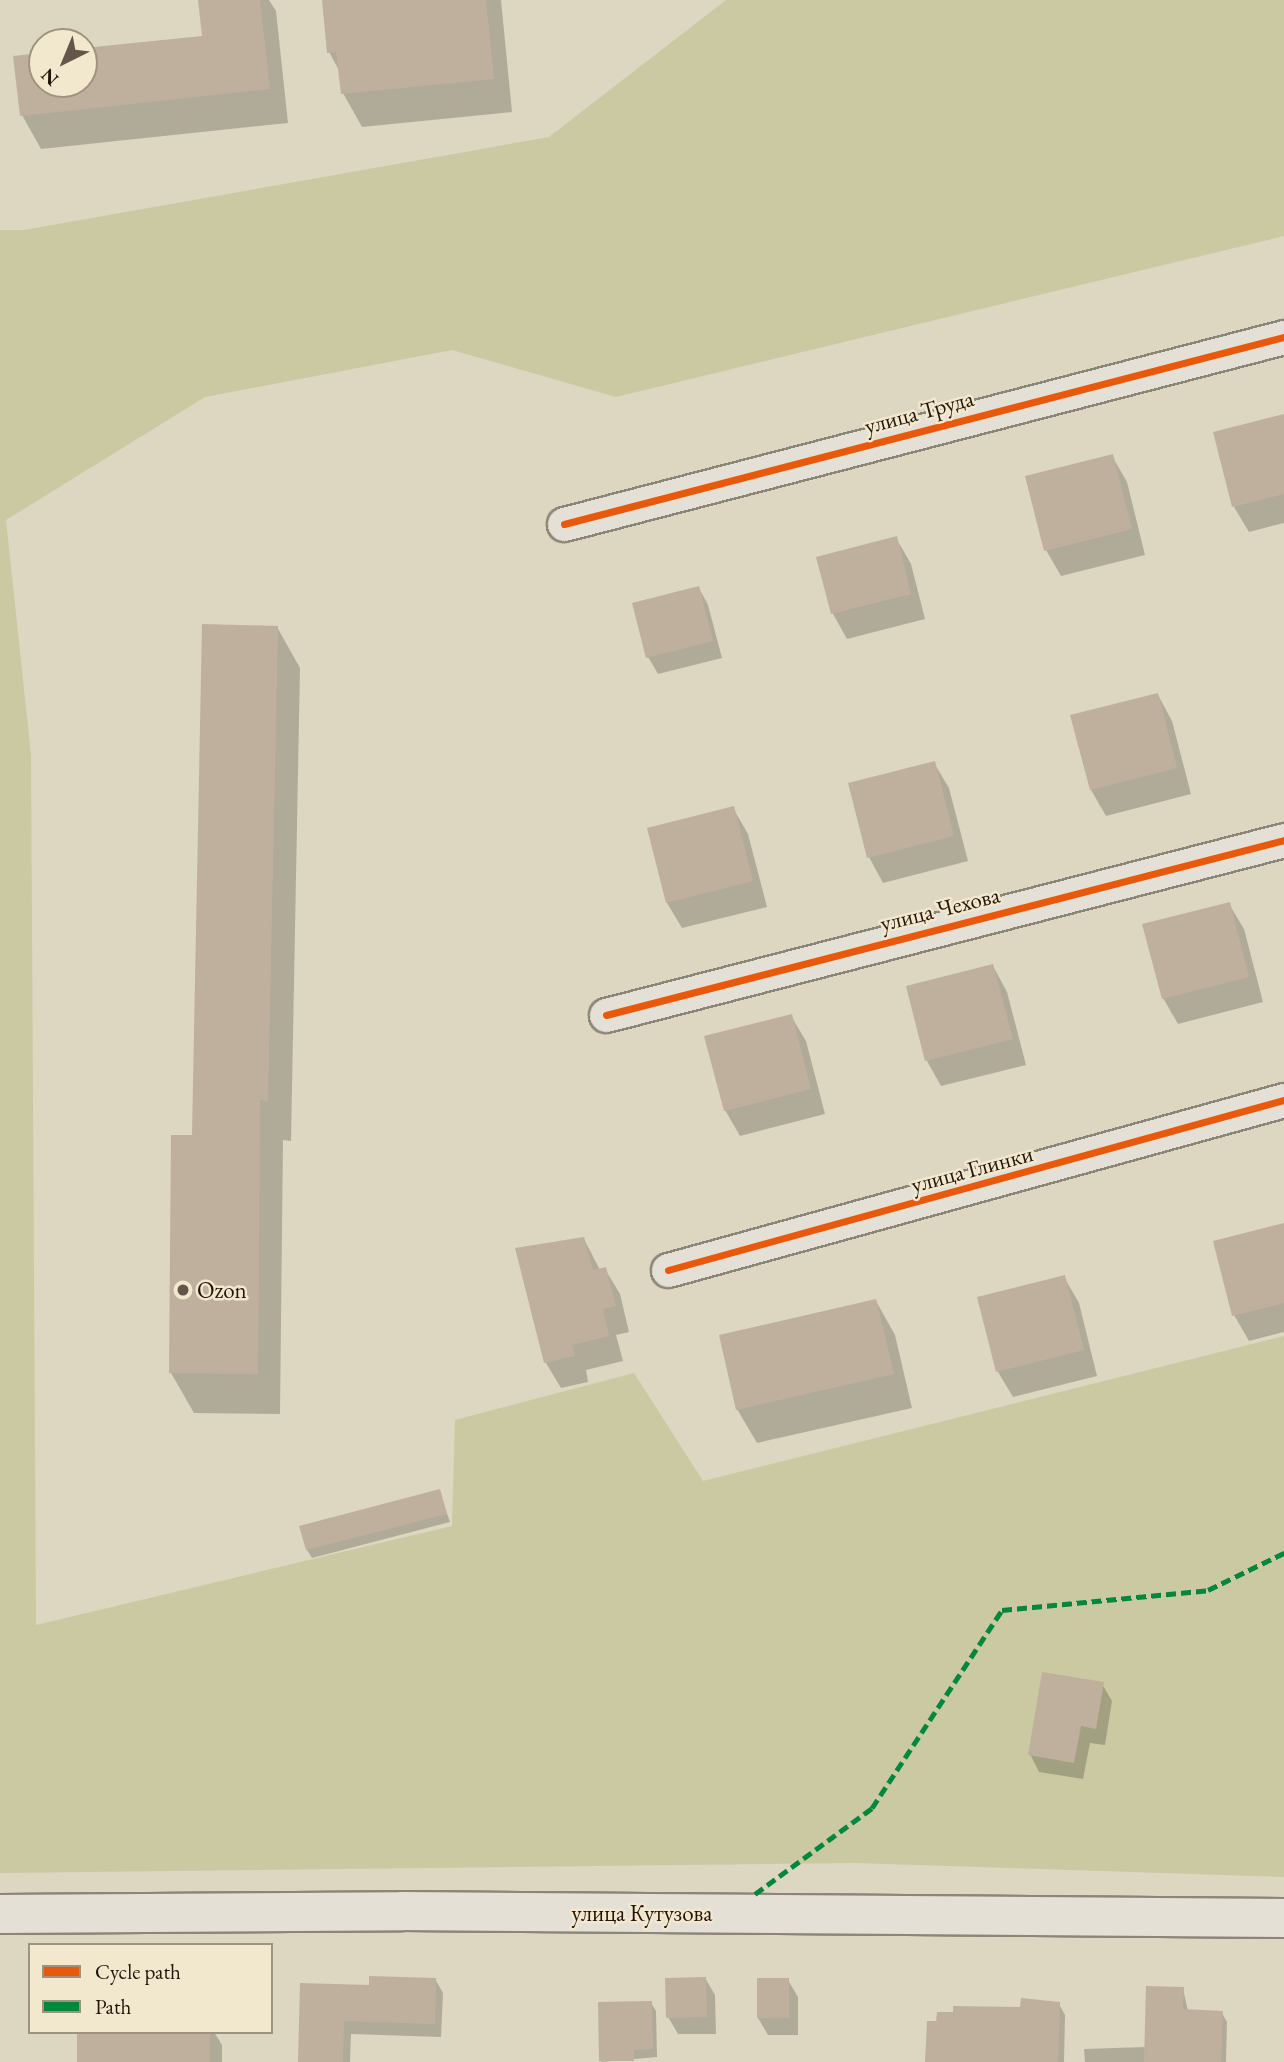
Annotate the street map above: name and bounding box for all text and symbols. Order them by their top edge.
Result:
north arrow [28,28,98,98]
text: N [36,63,64,92]
street label: улица Труда [861,384,977,440]
street label: улица Чехова [877,881,1003,937]
street label: улица Глинки [908,1139,1036,1199]
place label: Ozon [197,1276,247,1304]
marker: Ozon [175,1282,191,1298]
street label: улица Кутузова [572,1899,712,1927]
legend [28,1943,273,2034]
text: Cycle path [95,1958,181,1985]
text: Path [95,1993,131,2020]

